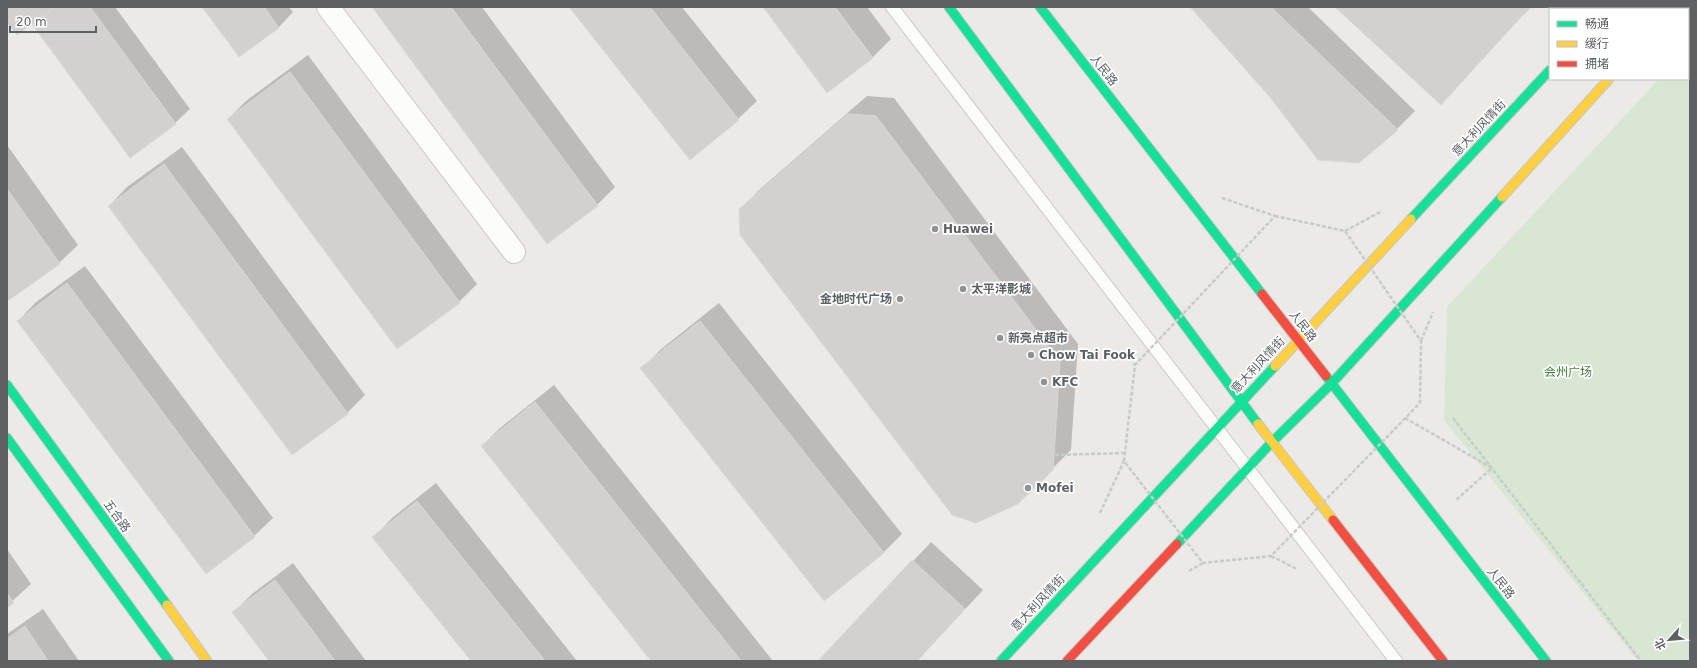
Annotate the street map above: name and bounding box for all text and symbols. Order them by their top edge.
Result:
scale bar [10,8,96,34]
legend [1549,8,1689,80]
text: 20 m [16,15,47,29]
text: 畅通 [1585,17,1609,31]
text: 缓行 [1585,37,1609,51]
street label: 人民路 [1087,52,1121,88]
text: 拥堵 [1585,57,1609,71]
street label: 意大利风情街 [1449,97,1509,159]
place label: Huawei [943,222,993,236]
marker: Huawei [930,224,940,234]
place label: 太平洋影城 [971,282,1031,296]
marker: 太平洋影城 [958,284,968,294]
place label: 金地时代广场 [820,292,892,306]
marker: 金地时代广场 [895,294,905,304]
street label: 人民路 [1286,308,1320,344]
place label: 新亮点超市 [1008,331,1068,345]
marker: 新亮点超市 [995,333,1005,343]
street label: 意大利风情街 [1228,334,1288,396]
place label: Chow Tai Fook [1039,348,1136,362]
marker: Chow Tai Fook [1026,350,1036,360]
park label: 会州广场 [1544,365,1592,379]
place label: KFC [1052,375,1078,389]
marker: KFC [1039,377,1049,387]
place label: Mofei [1036,481,1074,495]
marker: Mofei [1023,483,1033,493]
street label: 五合路 [101,497,133,535]
street label: 人民路 [1484,565,1518,601]
street label: 意大利风情街 [1008,572,1068,634]
north arrow [1649,620,1689,660]
text: 北 [1652,636,1669,652]

